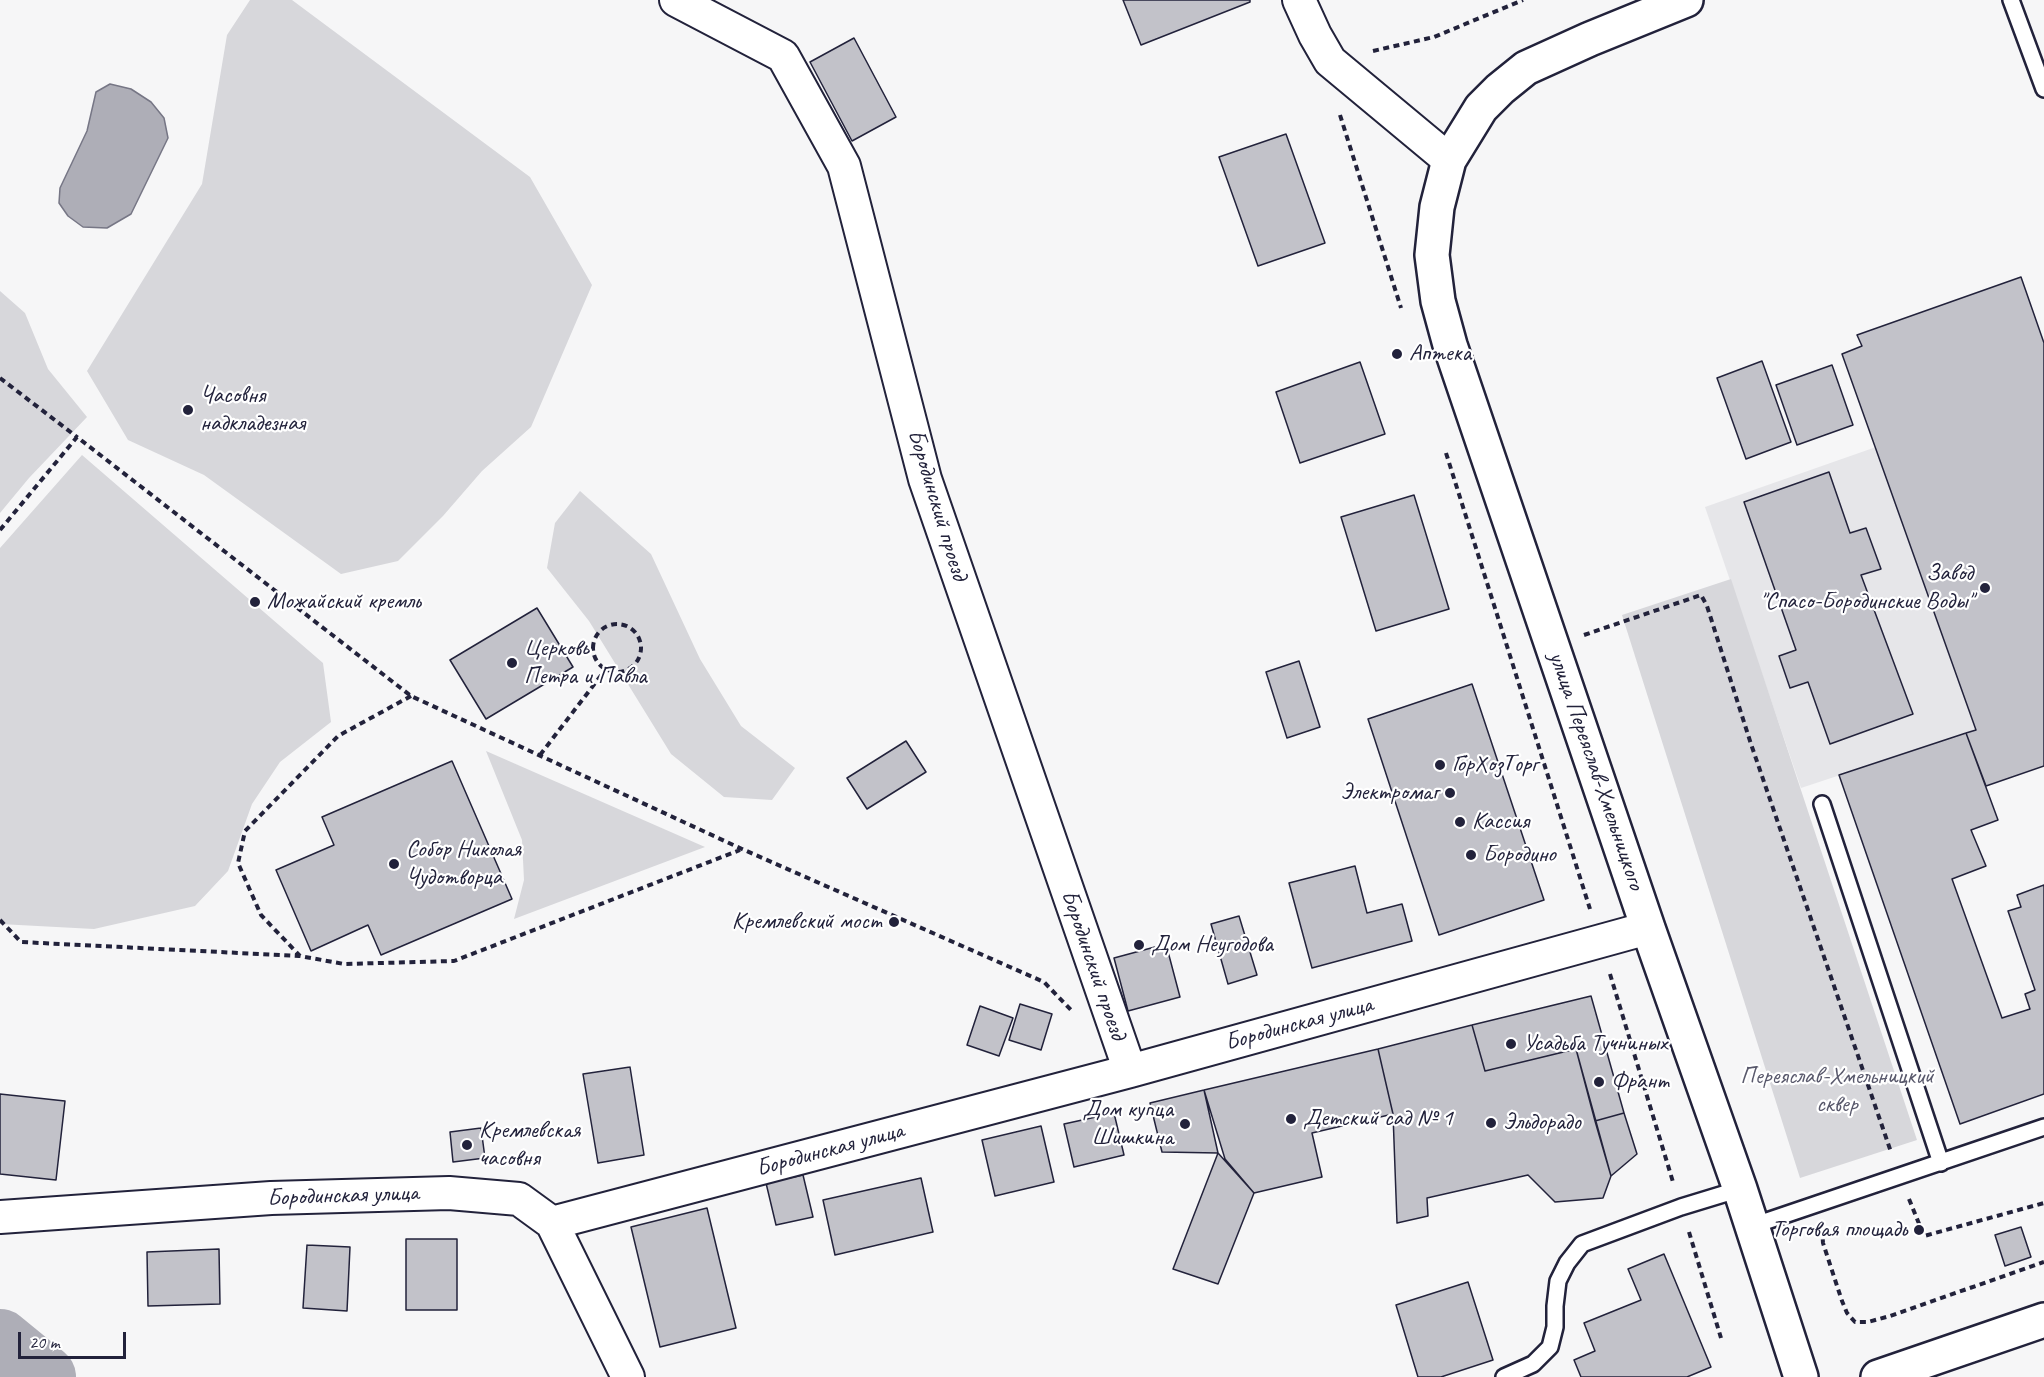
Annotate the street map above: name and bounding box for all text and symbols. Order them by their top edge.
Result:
place label: Аптека [1409,340,1471,368]
marker: Аптека [1390,347,1404,361]
place label: Часовня надкладезная [200,382,305,438]
marker: Часовня надкладезная [181,403,195,417]
street label: Бородинский проезд [900,426,974,584]
place label: Завод "Спасо-Бородинские Воды" [1760,560,1973,616]
marker: Завод "Спасо-Бородинские Воды" [1978,581,1992,595]
place label: Можайский кремль [267,588,420,616]
marker: Можайский кремль [248,595,262,609]
place label: Церковь Петра и Павла [524,635,647,691]
street label: улица Переяслав-Хмельницкого [1542,648,1650,894]
marker: Церковь Петра и Павла [505,656,519,670]
place label: ГорХозТорг [1452,751,1538,779]
marker: ГорХозТорг [1433,758,1447,772]
place label: Электромаг [1340,779,1438,807]
marker: Электромаг [1443,786,1457,800]
place label: Кассия [1472,808,1529,836]
marker: Кассия [1453,815,1467,829]
place label: Собор Николая Чудотворца [406,836,521,892]
place label: Бородино [1483,841,1556,869]
marker: Бородино [1464,848,1478,862]
marker: Собор Николая Чудотворца [387,857,401,871]
street label: Бородинский проезд [1054,886,1132,1044]
place label: Кремлевский мост [732,908,882,936]
marker: Кремлевский мост [887,915,901,929]
place label: Дом Неугодова [1151,931,1273,959]
marker: Дом Неугодова [1132,938,1146,952]
street label: Бородинская улица [1222,990,1376,1058]
place label: Усадьба Тучниных [1523,1030,1667,1058]
marker: Усадьба Тучниных [1504,1037,1518,1051]
park label: Переяслав-Хмельницкий сквер [1740,1063,1934,1119]
place label: Франт [1611,1068,1669,1096]
marker: Франт [1592,1075,1606,1089]
place label: Дом купца Шишкина [1083,1096,1173,1152]
place label: Детский сад № 1 [1303,1105,1453,1133]
place label: Эльдорадо [1503,1109,1581,1137]
marker: Детский сад № 1 [1284,1112,1298,1126]
street label: Бородинская улица [753,1116,907,1184]
marker: Эльдорадо [1484,1116,1498,1130]
place label: Кремлевская часовня [479,1117,581,1173]
marker: Дом купца Шишкина [1178,1117,1192,1131]
marker: Кремлевская часовня [460,1138,474,1152]
street label: Бородинская улица [267,1179,419,1213]
place label: Торговая площадь [1771,1216,1907,1244]
marker: Торговая площадь [1912,1223,1926,1237]
scale bar [21,1320,129,1358]
text: 20 m [29,1331,60,1353]

